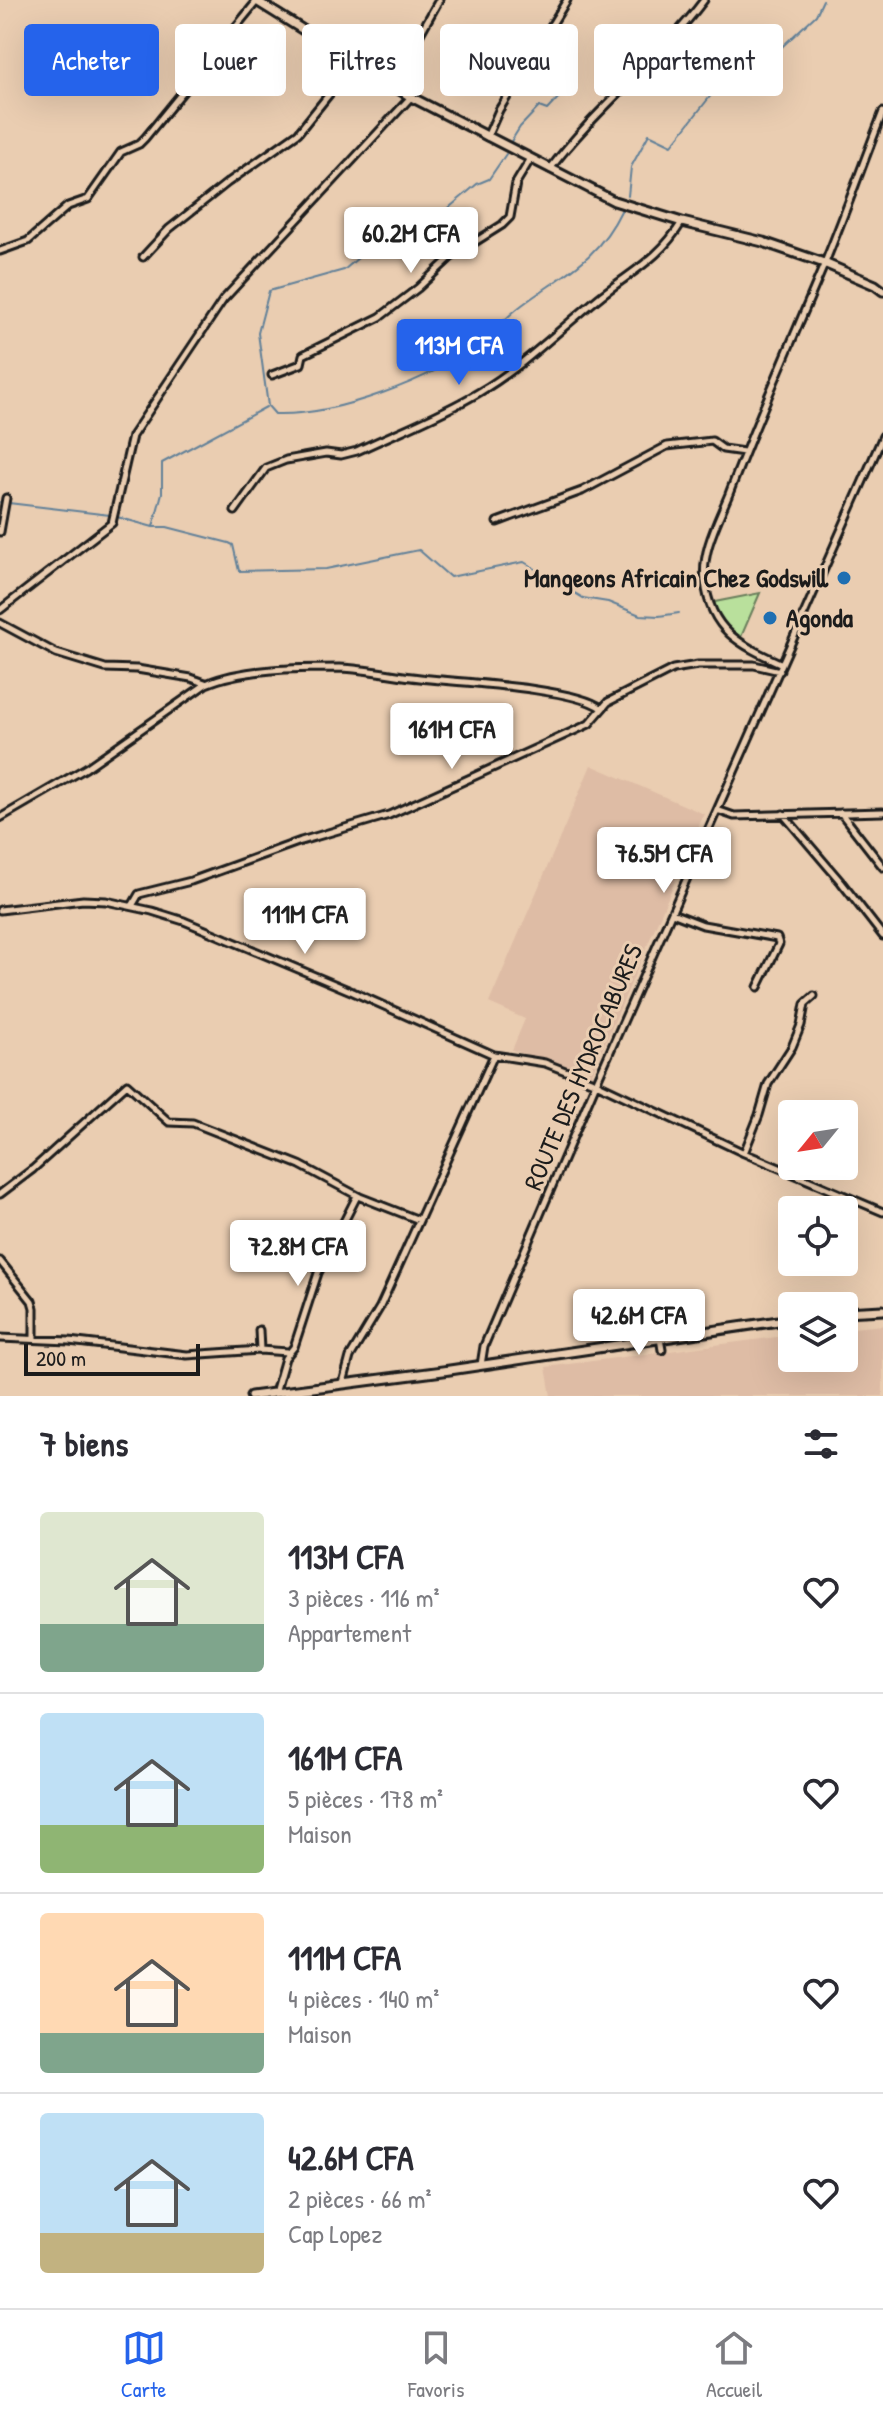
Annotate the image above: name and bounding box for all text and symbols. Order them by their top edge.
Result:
chip: Acheter [24,24,159,96]
chip: Louer [175,24,286,96]
chip: Filtres [302,24,424,96]
chip: Nouveau [440,24,578,96]
chip: Appartement [594,24,783,96]
pin: 60.2M CFA [319,207,503,275]
text: 60.2M CFA [362,215,460,250]
pin: 113M CFA [376,319,542,387]
text: 113M CFA [415,327,503,362]
place label: Mangeons Africain Chez Godswill [524,560,829,596]
marker: Mangeons Africain Chez Godswill [835,569,853,587]
place label: Agonda [786,600,854,636]
marker: Agonda [761,609,779,627]
pin: 161M CFA [369,703,535,771]
text: 161M CFA [408,711,496,746]
pin: 76.5M CFA [572,827,756,895]
text: 76.5M CFA [615,835,713,870]
pin: 111M CFA [222,888,388,956]
text: 111M CFA [262,896,348,931]
street label: ROUTE DES HYDROCABURES [515,938,650,1195]
north arrow [778,1100,858,1180]
map controls [778,1100,858,1372]
button: locate [778,1196,858,1276]
pin: 72.8M CFA [206,1220,390,1288]
text: 72.8M CFA [248,1228,348,1263]
pin: 42.6M CFA [547,1289,731,1357]
button: layers [778,1292,858,1372]
text: 42.6M CFA [591,1297,687,1332]
scale bar [24,1340,200,1376]
text: 200 m [36,1343,86,1373]
text: 7 biens [40,1421,128,1467]
icon: filters [799,1422,843,1466]
text: 113M CFA [288,1534,404,1580]
icon: home [104,1544,200,1640]
icon: heart [799,1570,843,1614]
text: 3 pièces · 116 m² [288,1580,439,1615]
text: Appartement [288,1615,411,1650]
text: 161M CFA [288,1735,402,1781]
icon: home [104,1745,200,1841]
icon: heart [799,1771,843,1815]
text: 5 pièces · 178 m² [288,1781,443,1816]
text: Maison [288,1816,352,1851]
text: 111M CFA [288,1935,401,1981]
icon: home [104,1945,200,2041]
icon: heart [799,1971,843,2015]
text: 4 pièces · 140 m² [288,1981,439,2016]
text: Maison [288,2016,352,2051]
text: 42.6M CFA [288,2135,414,2181]
icon: home [104,2145,200,2241]
icon: heart [799,2171,843,2215]
text: 2 pièces · 66 m² [288,2181,431,2216]
text: Cap Lopez [288,2216,382,2251]
tab: Carte [121,2326,166,2404]
tab: Favoris [408,2326,464,2404]
tab: Accueil [706,2326,762,2404]

